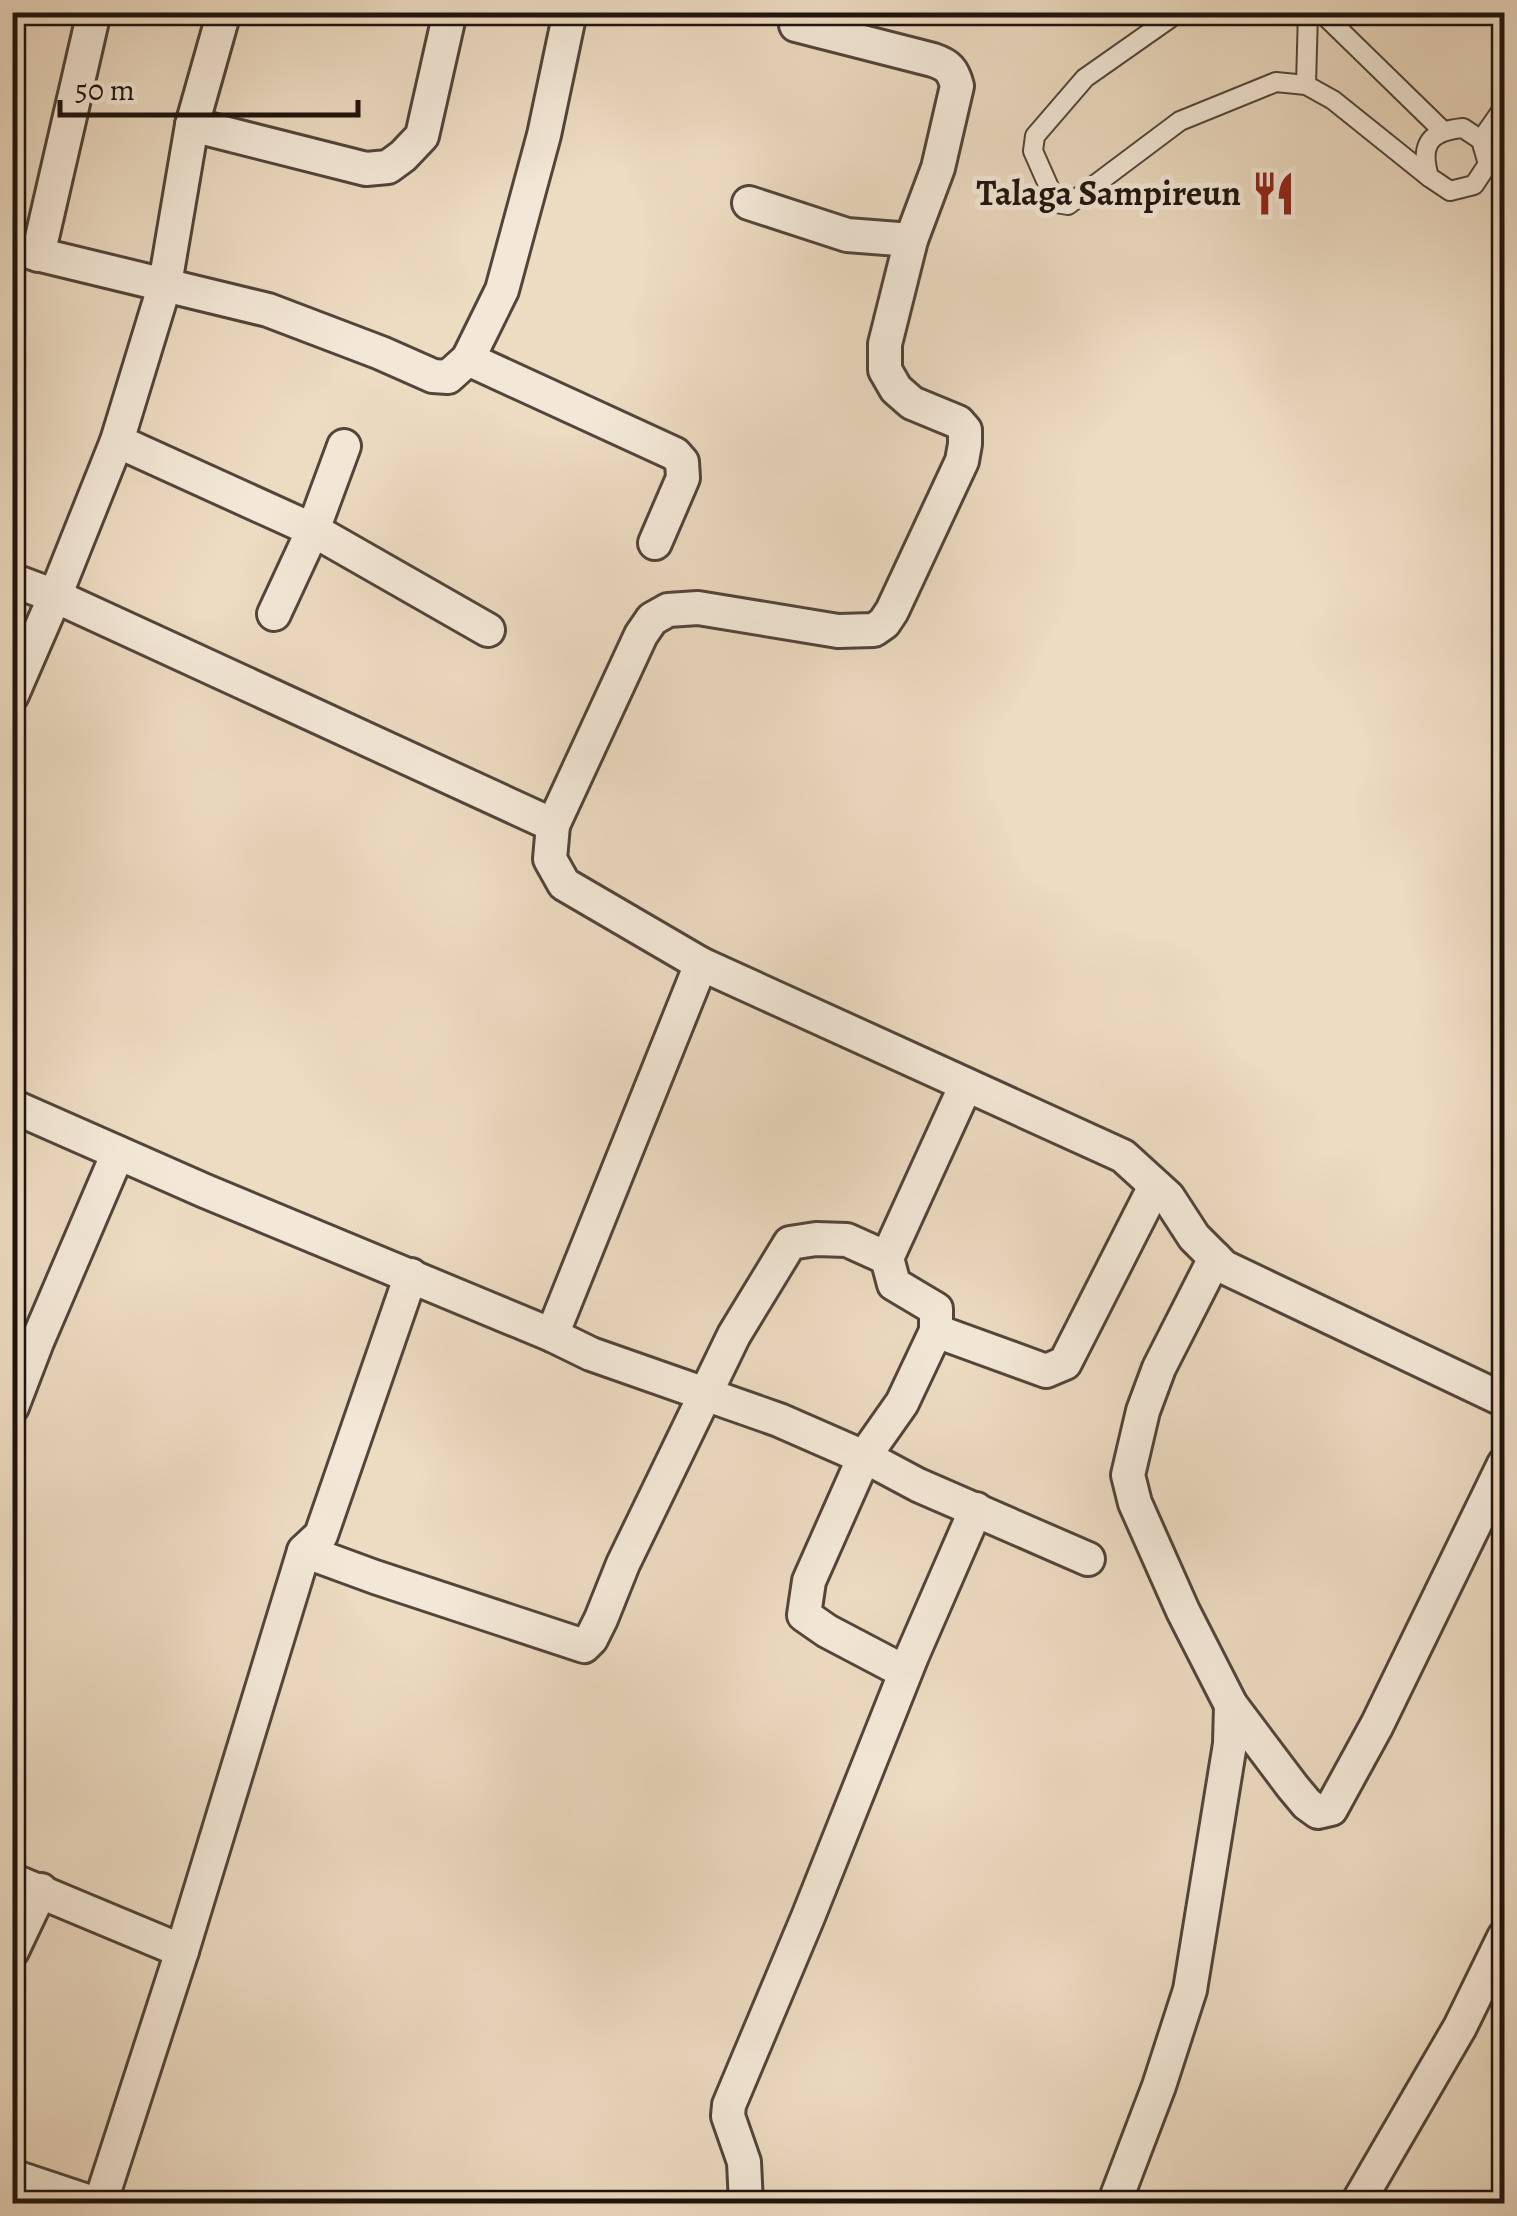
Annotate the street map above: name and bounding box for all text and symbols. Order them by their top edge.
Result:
scale bar [60,55,358,117]
text: 50 m [75,70,135,110]
place label: Talaga Sampireun [976,169,1241,217]
restaurant icon: Talaga Sampireun [1250,169,1298,217]

